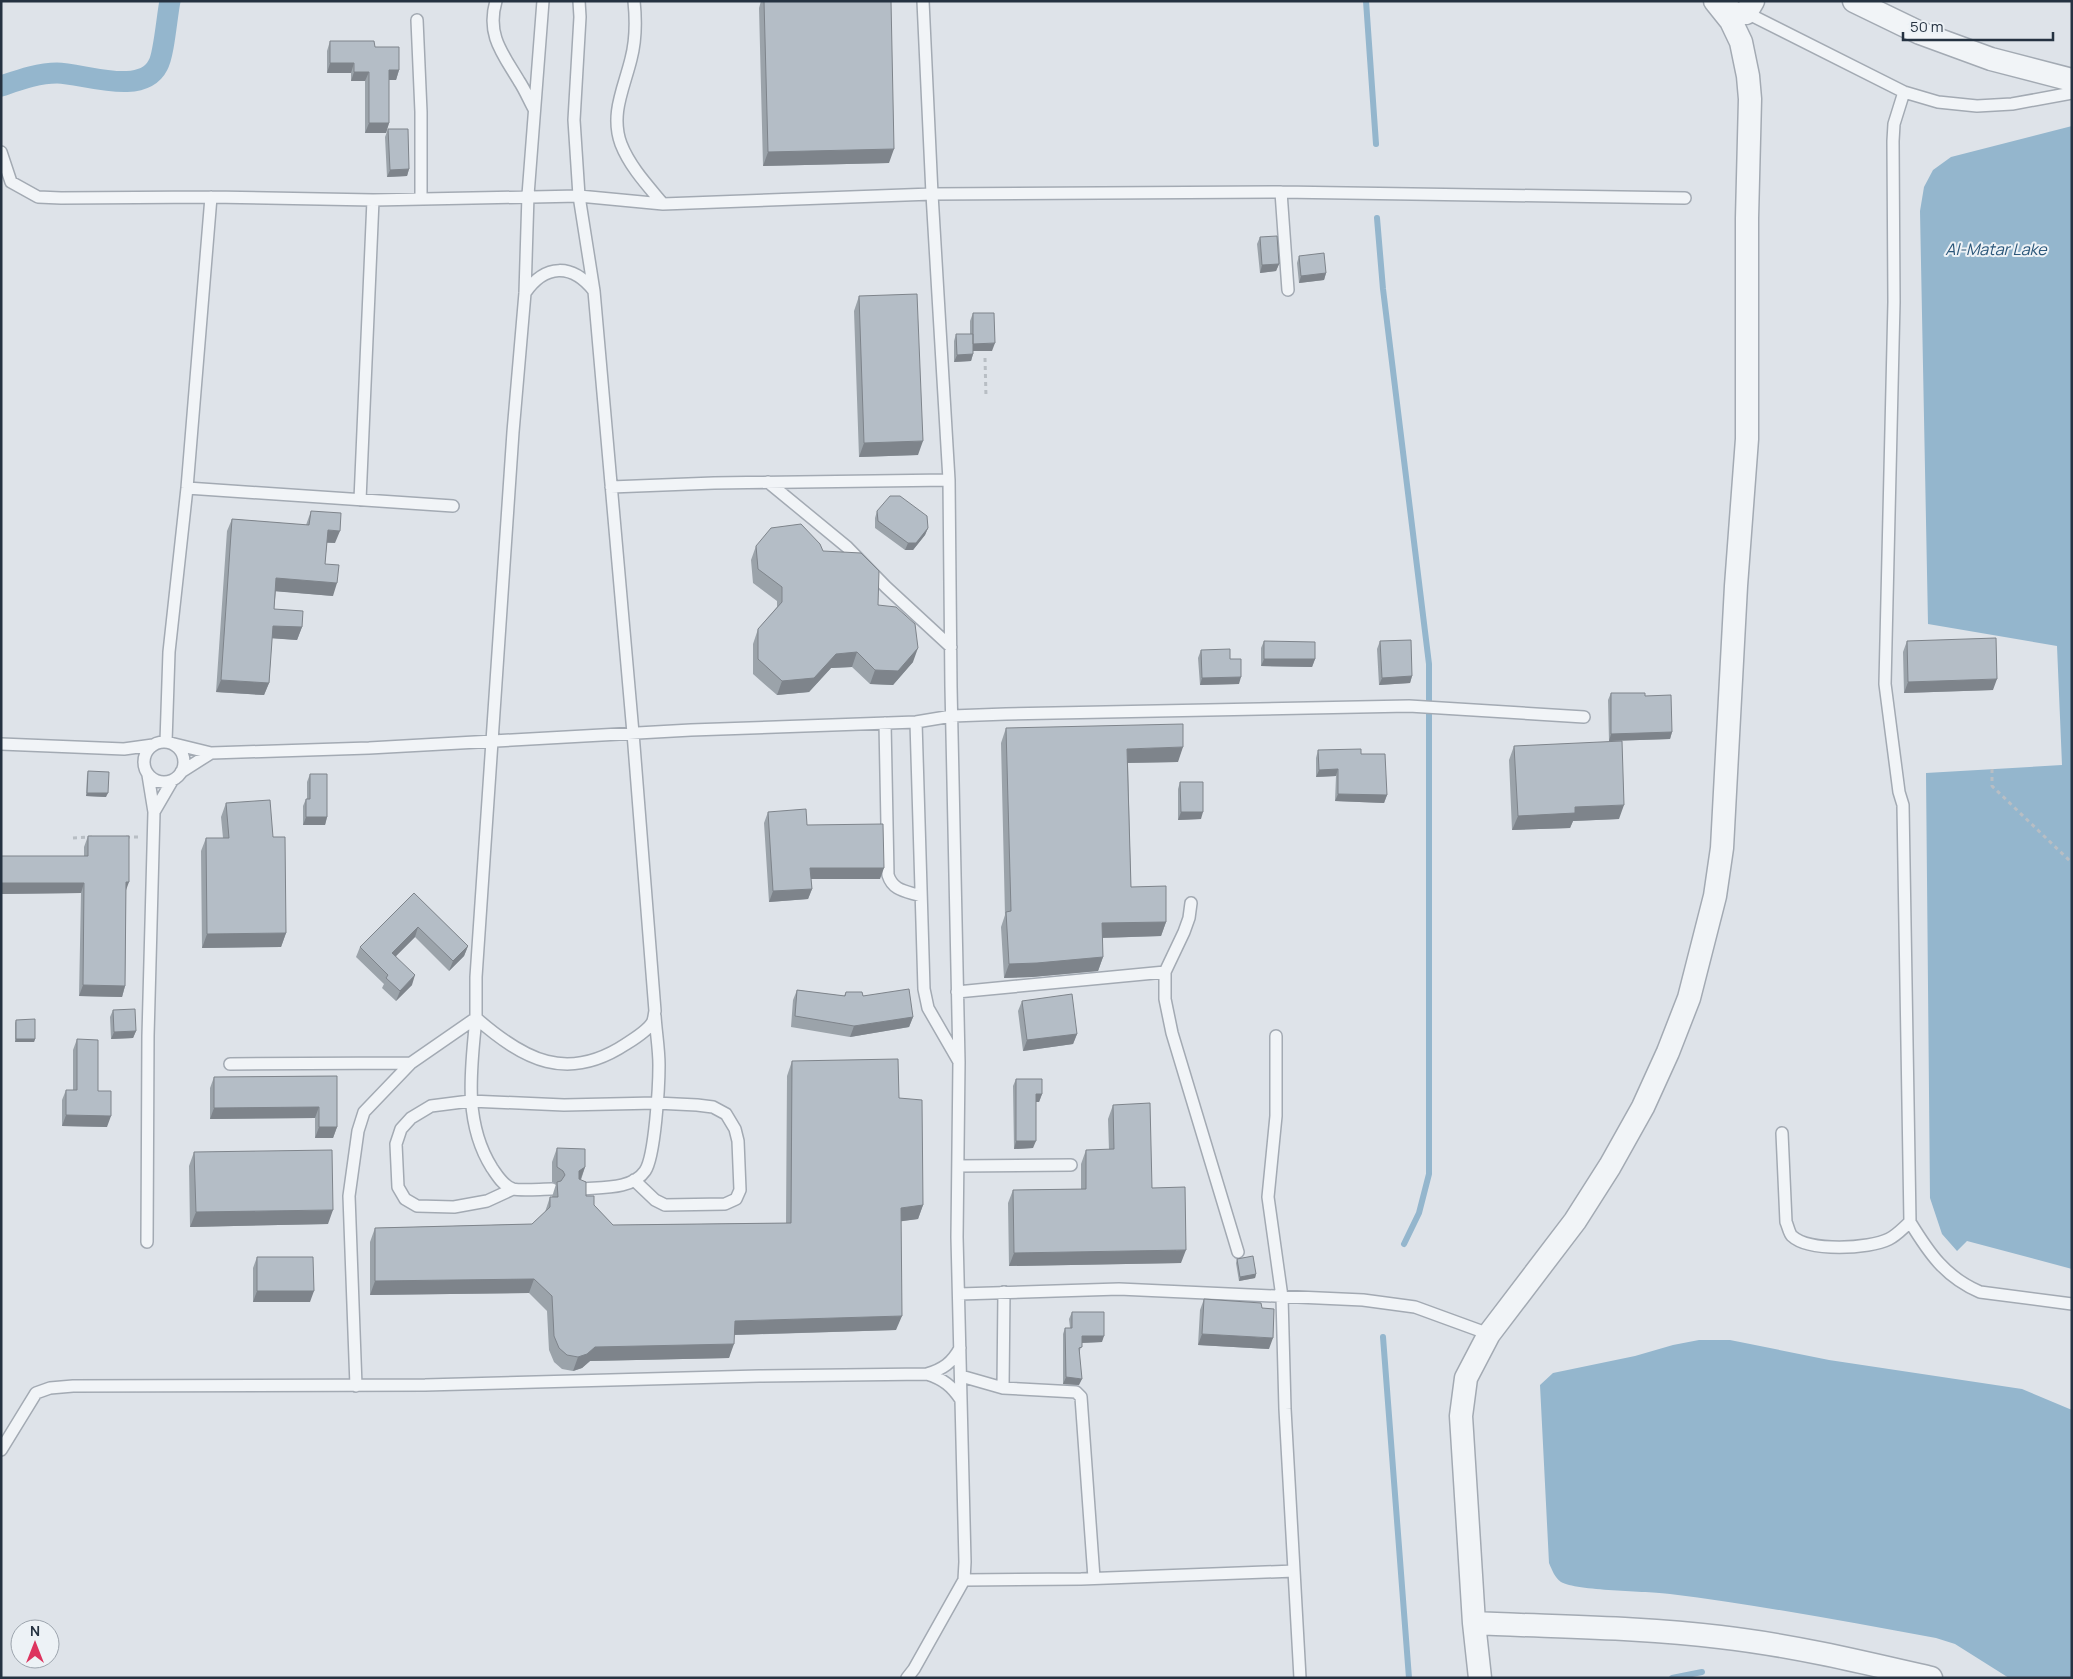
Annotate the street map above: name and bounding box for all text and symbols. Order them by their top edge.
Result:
scale bar [1903,10,2053,42]
text: 50 m [1910,16,1944,37]
water label: Al-Matar Lake [1945,238,2048,260]
north arrow [10,1619,60,1669]
text: N [30,1621,40,1640]

